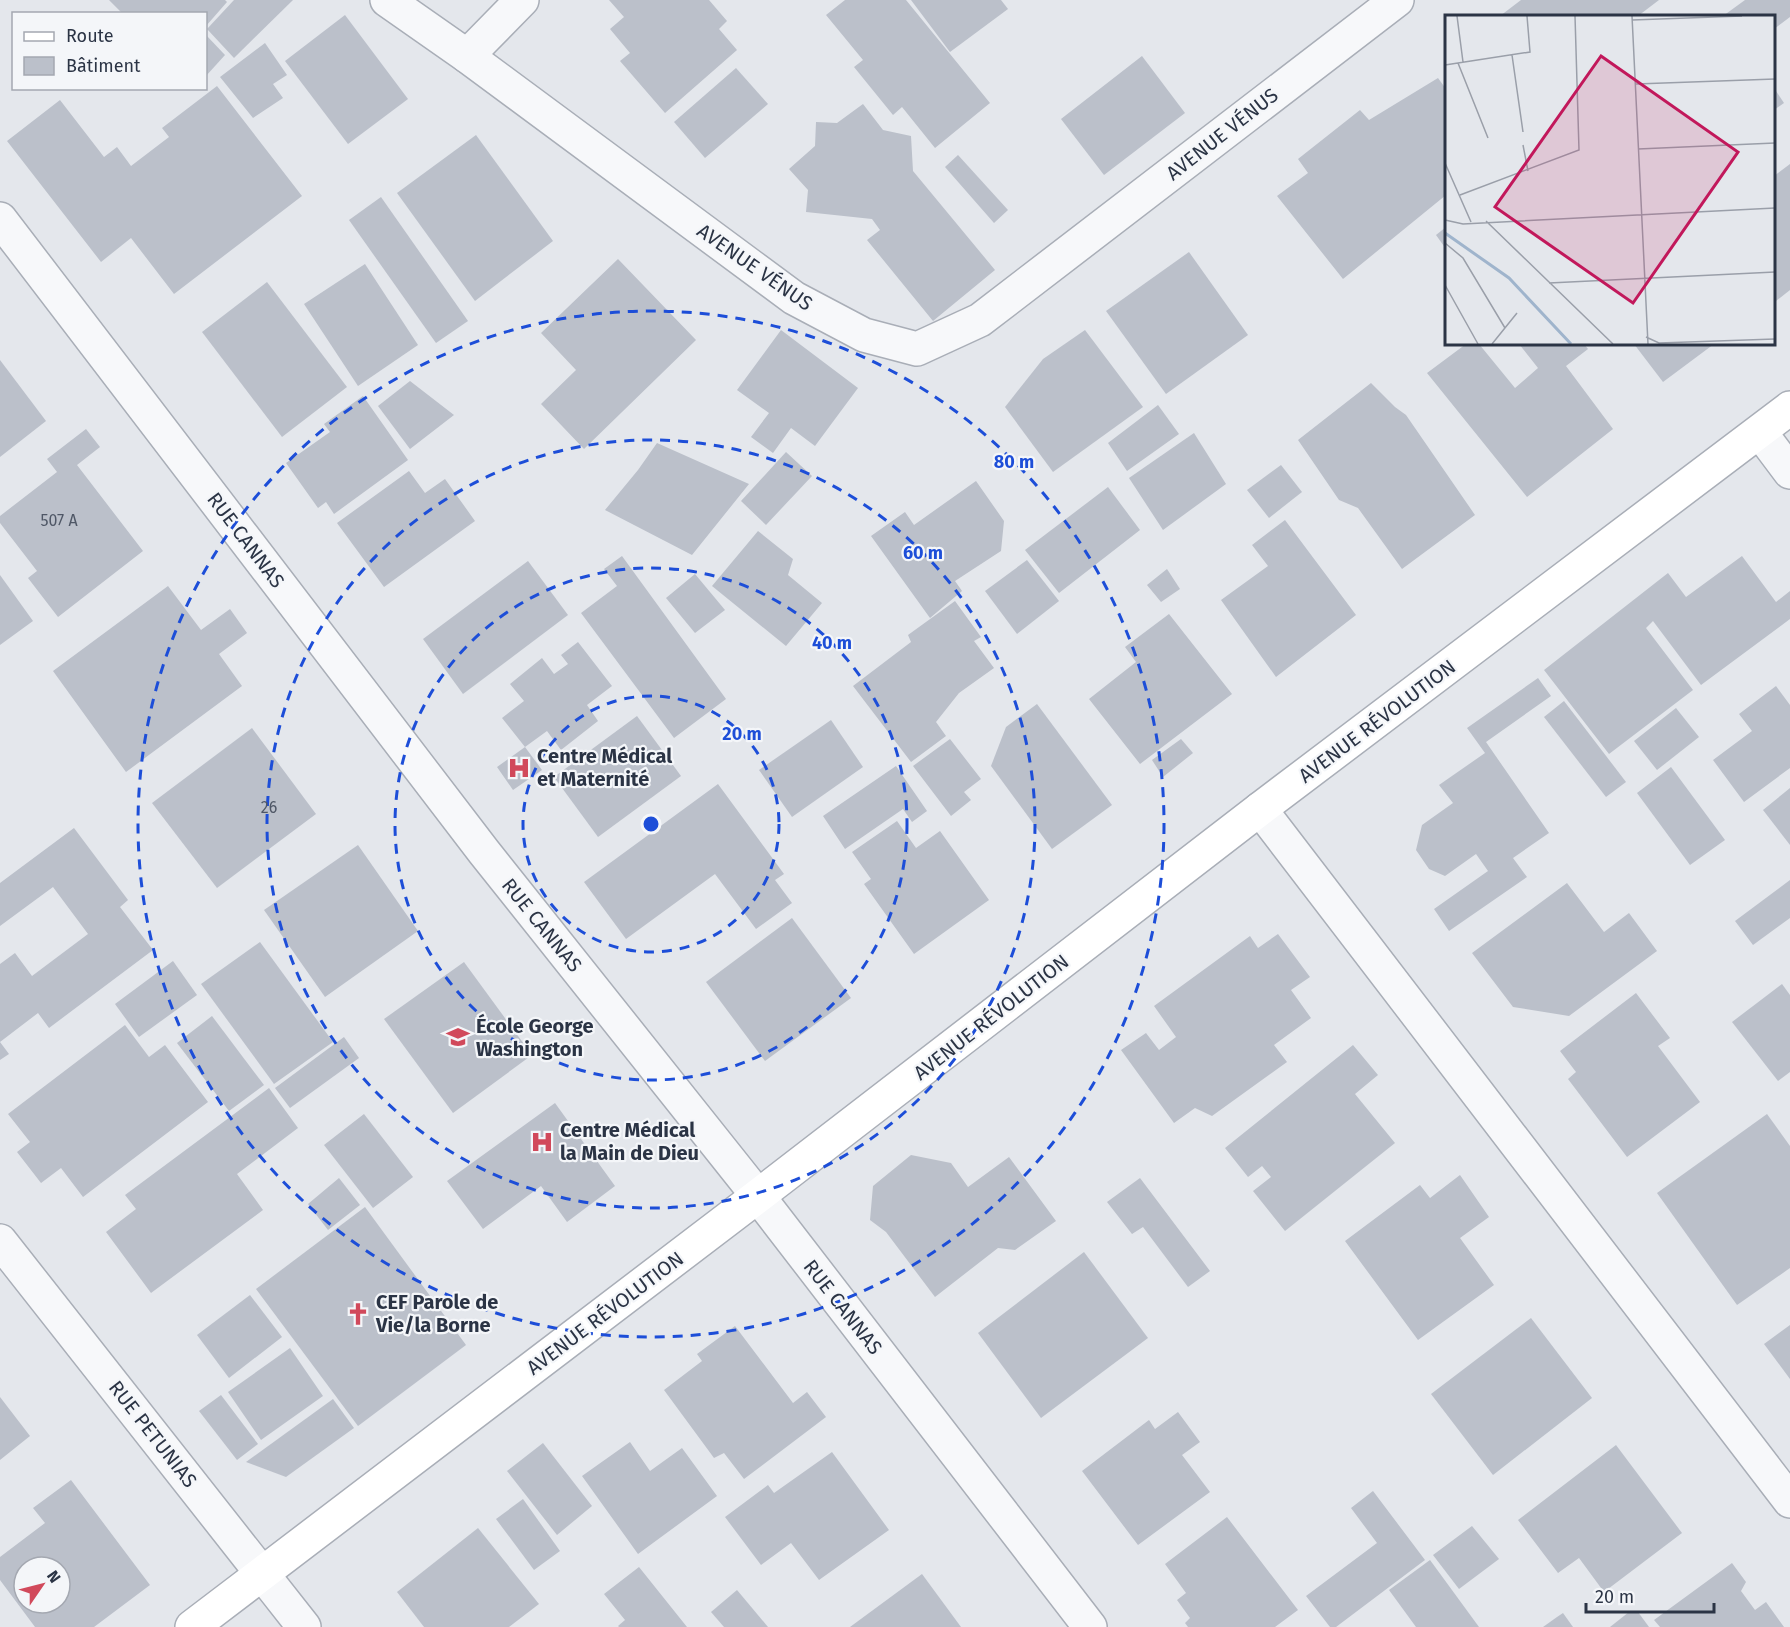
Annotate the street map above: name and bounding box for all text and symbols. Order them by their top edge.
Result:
legend [12,12,207,90]
inset map [1445,15,1775,345]
text: Route [66,25,114,47]
text: Bâtiment [66,55,141,77]
street label: AVENUE VÉNUS [1161,83,1283,185]
street label: AVENUE VÉNUS [693,218,817,316]
text: 80 m [994,451,1034,473]
street label: RUE CANNAS [202,487,290,593]
house number: 507 A [40,511,78,530]
text: 60 m [903,542,943,564]
text: 40 m [812,632,852,654]
street label: AVENUE RÉVOLUTION [1294,654,1460,788]
text: 20 m [722,723,762,745]
place label: Centre Médical et Maternité [537,744,672,791]
hospital icon: Centre Médical et Maternité [506,755,532,781]
house number: 26 [261,798,277,817]
centre of rings [641,814,661,834]
street label: RUE CANNAS [497,873,587,977]
street label: AVENUE RÉVOLUTION [909,949,1073,1085]
place label: École George Washington [476,1013,594,1061]
school or university icon: École George Washington [445,1024,471,1050]
place label: Centre Médical la Main de Dieu [560,1118,699,1165]
hospital icon: Centre Médical la Main de Dieu [529,1129,555,1155]
street label: AVENUE RÉVOLUTION [522,1246,688,1380]
street label: RUE CANNAS [799,1255,887,1359]
place label: CEF Parole de Vie/la Borne [375,1290,498,1337]
church icon: CEF Parole de Vie/la Borne [345,1301,371,1327]
street label: RUE PETUNIAS [104,1376,202,1492]
north arrow [12,1555,72,1615]
text: N [43,1567,65,1586]
scale bar [1586,1576,1714,1614]
text: 20 m [1595,1586,1634,1608]

